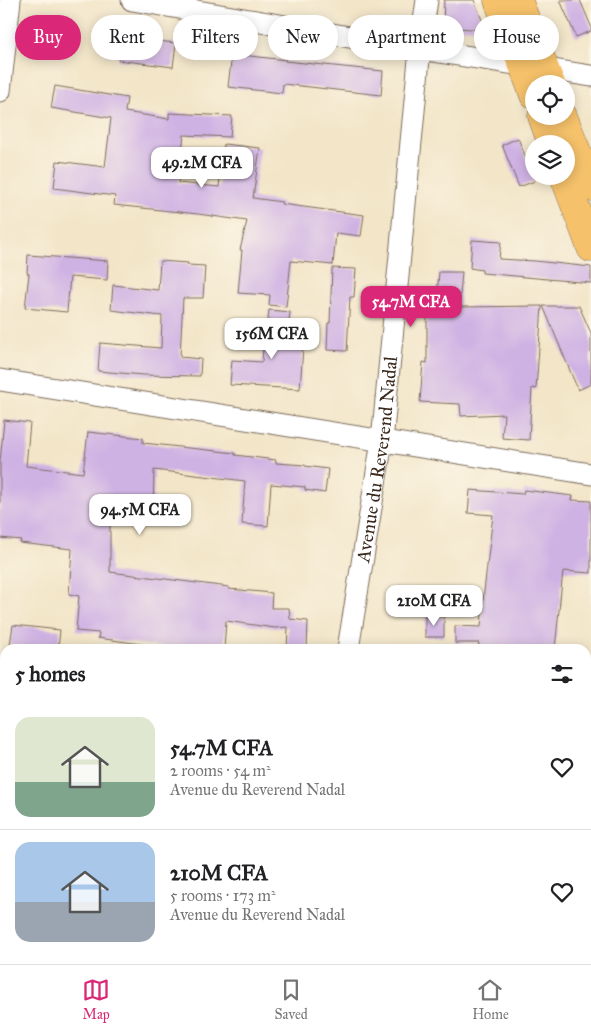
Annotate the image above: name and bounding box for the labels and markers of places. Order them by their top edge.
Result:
pin: 49.2M CFA [145,146,259,189]
pin: 54.7M CFA [354,286,468,328]
pin: 156M CFA [220,318,324,360]
pin: 94.5M CFA [83,494,197,536]
pin: 210M CFA [382,584,486,627]

